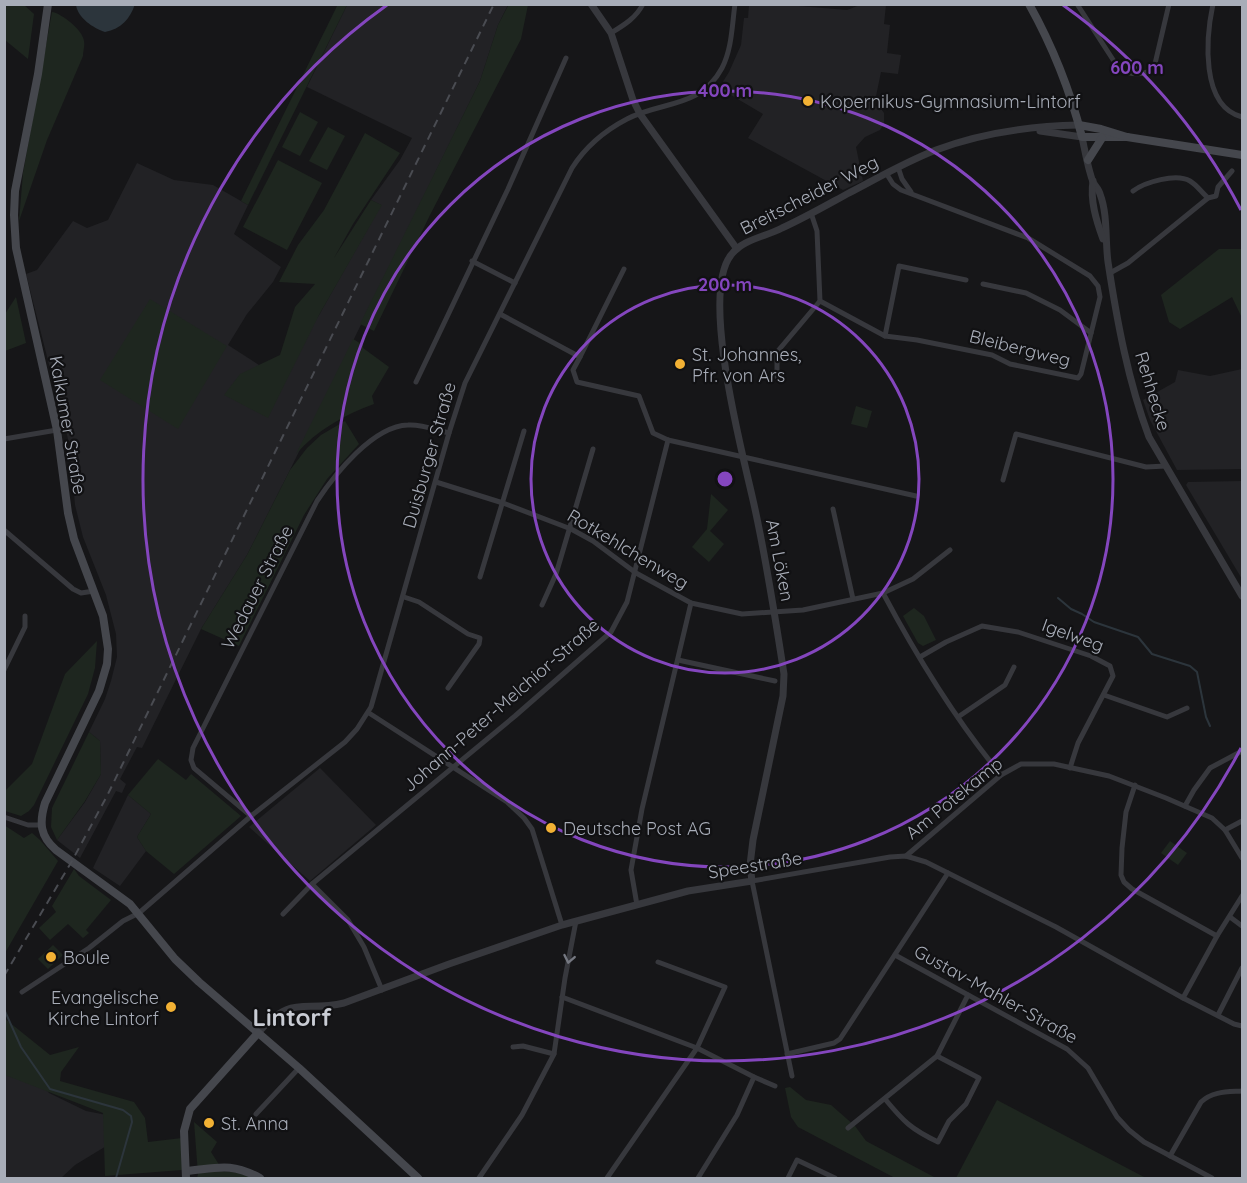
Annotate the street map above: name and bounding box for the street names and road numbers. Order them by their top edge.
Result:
street label: Breitscheider Weg [736,150,882,240]
street label: Bleibergweg [967,324,1073,372]
street label: Rehhecke [1130,349,1176,433]
street label: Kalkumer Straße [44,354,92,496]
street label: Duisburger Straße [397,379,461,531]
street label: Rotkehlchenweg [563,504,693,594]
street label: Am Löken [761,517,799,603]
street label: Wedauer Straße [216,521,298,653]
street label: Johann-Peter-Melchior-Straße [398,613,604,797]
street label: Igelweg [1039,613,1107,657]
street label: Am Potekamp [901,752,1007,844]
street label: Speestraße [706,846,804,884]
street label: Gustav-Mahler-Straße [910,939,1082,1049]

